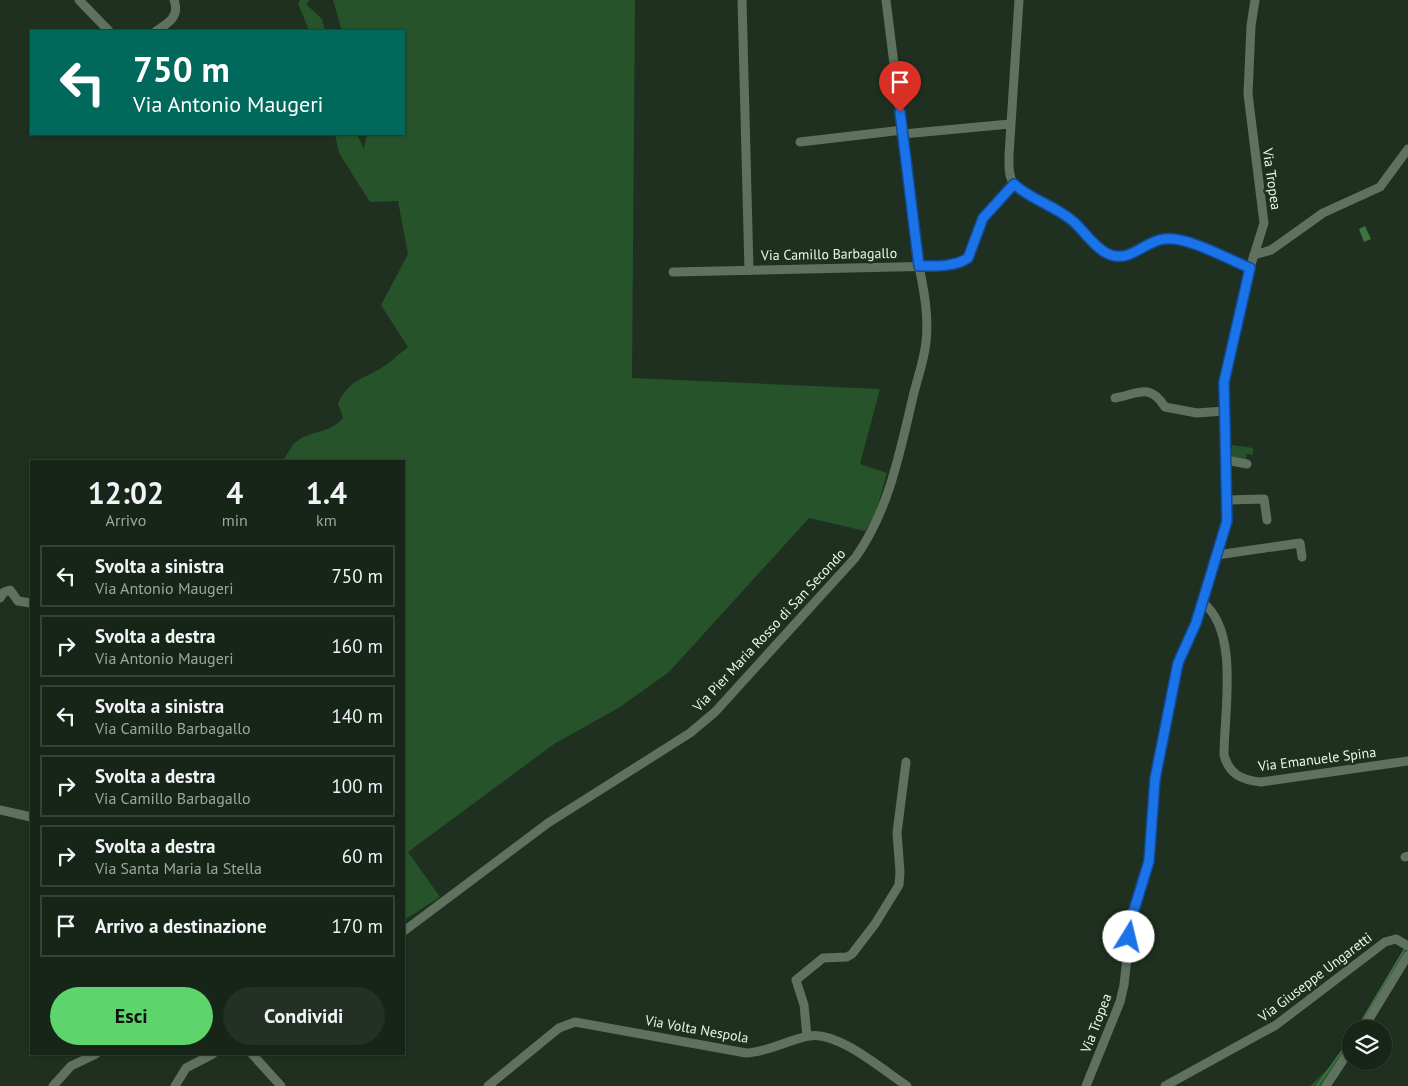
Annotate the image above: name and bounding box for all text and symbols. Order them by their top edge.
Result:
text: 750 m [133,46,230,92]
icon: left [50,50,115,115]
pin [879,61,921,112]
icon: arrive [886,68,914,96]
text: Via Antonio Maugeri [133,90,324,118]
street label: Via Tropea [1259,146,1285,211]
street label: Via Camillo Barbagallo [760,244,897,264]
text: 12:02 [88,473,164,512]
text: 4 [226,473,243,512]
text: 1.4 [306,473,347,512]
text: Arrivo [106,510,146,530]
text: min [222,510,248,530]
text: km [316,510,337,530]
street label: Via Pier Maria Rosso di San Secondo [688,545,849,716]
text: Svolta a sinistra [95,554,224,578]
icon: left [52,562,80,590]
text: 750 m [331,564,383,588]
text: Via Antonio Maugeri [95,578,234,598]
text: Svolta a destra [95,624,216,648]
icon: right [52,632,80,660]
text: 160 m [331,634,383,658]
text: Via Antonio Maugeri [95,648,234,668]
text: Svolta a sinistra [95,694,224,718]
icon: left [52,702,80,730]
text: 140 m [331,704,383,728]
text: Via Camillo Barbagallo [95,718,251,738]
street label: Via Emanuele Spina [1256,743,1377,775]
text: Svolta a destra [95,764,216,788]
icon: right [52,772,80,800]
text: 100 m [331,774,383,798]
text: Via Camillo Barbagallo [95,788,251,808]
text: Svolta a destra [95,834,216,858]
icon: right [52,842,80,870]
text: 60 m [342,844,383,868]
text: Via Santa Maria la Stella [95,858,262,878]
position arrow [1102,910,1154,962]
icon: arrive [52,912,80,940]
text: Arrivo a destinazione [95,914,267,938]
text: 170 m [331,914,383,938]
street label: Via Giuseppe Ungaretti [1254,928,1375,1026]
button: Esci [50,987,213,1045]
button: Condividi [223,987,385,1045]
street label: Via Tropea [1076,991,1116,1056]
street label: Via Volta Nespola [643,1011,750,1047]
map controls [1342,1020,1392,1070]
button: layers [1342,1020,1392,1070]

